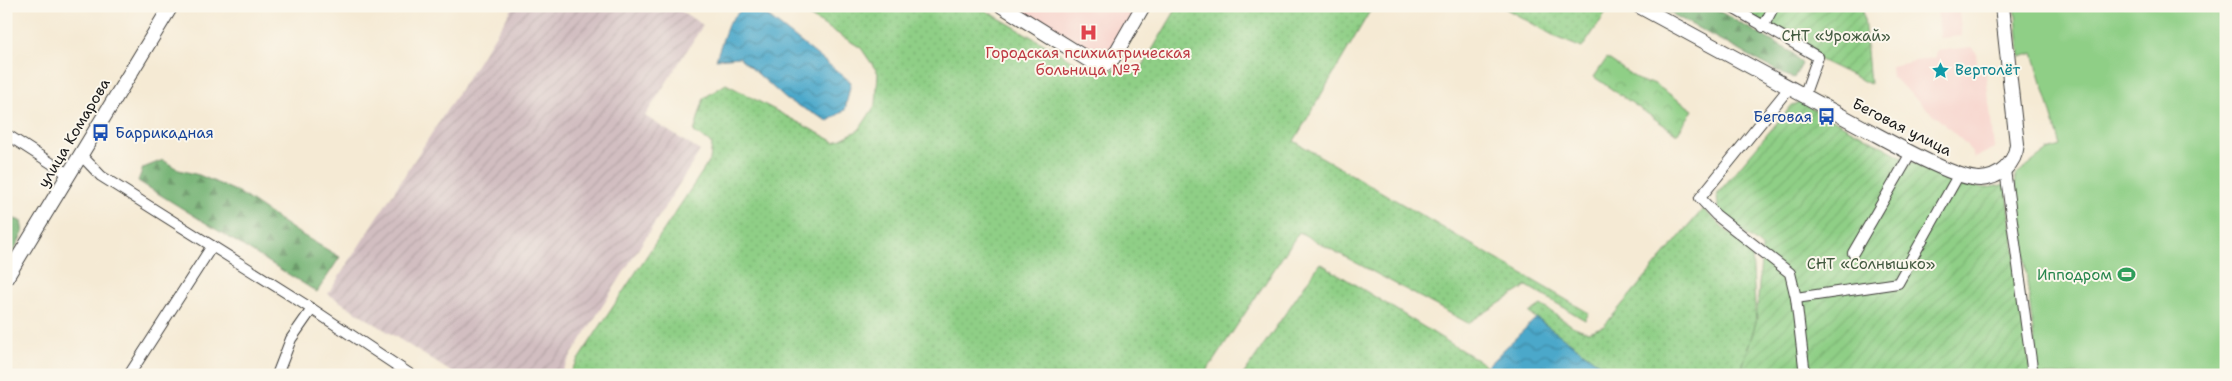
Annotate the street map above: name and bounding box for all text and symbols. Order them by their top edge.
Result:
hospital icon: Городская психиатрическая больница №7 [1078,22,1098,42]
park label: СНТ «Урожай» [1781,26,1891,46]
place label: Городская психиатрическая больница №7 [985,43,1191,80]
place icon: Вертолёт [1931,60,1951,80]
place label: Вертолёт [1955,60,2021,80]
street label: улица Комарова [33,74,115,191]
street label: Беговая улица [1849,93,1956,161]
place label: Беговая [1753,107,1812,127]
bus stop icon: Беговая [1816,107,1836,127]
bus stop icon: Баррикадная [91,123,111,143]
place label: Баррикадная [115,123,214,143]
park label: СНТ «Солнышко» [1807,254,1935,274]
place label: Ипподром [2037,265,2112,285]
sports icon: Ипподром [2116,265,2136,285]

